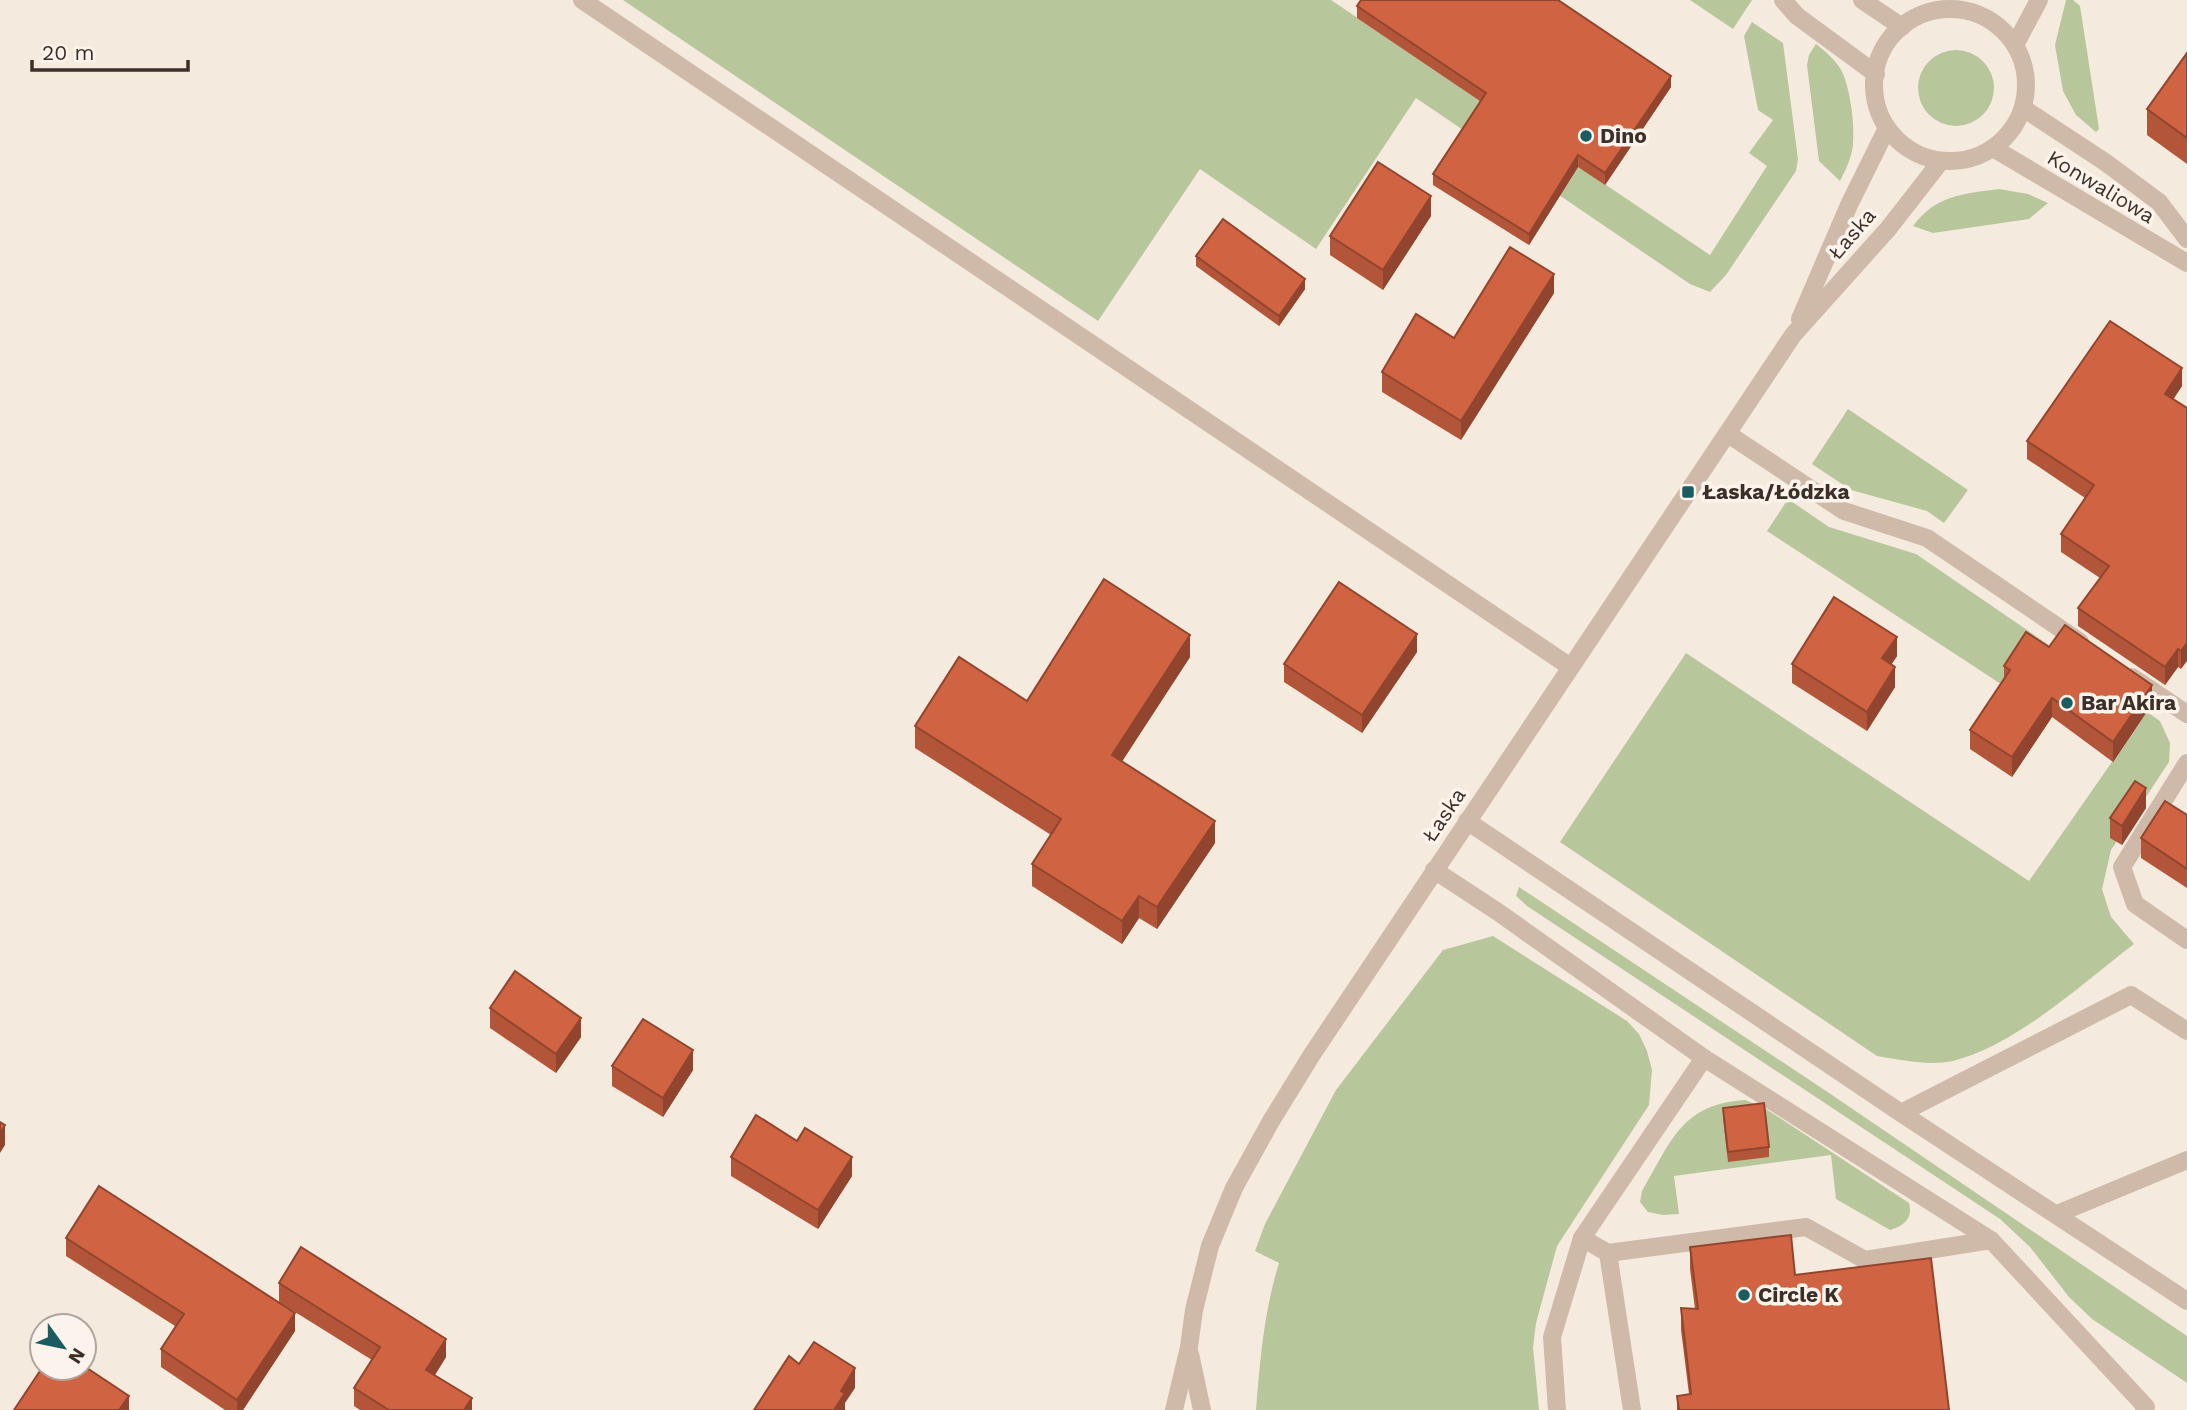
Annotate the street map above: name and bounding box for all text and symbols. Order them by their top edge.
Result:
scale bar [32,28,187,72]
text: 20 m [42,40,94,65]
place label: Dino [1600,123,1647,148]
marker: Dino [1578,128,1594,144]
street label: Konwaliowa [2043,145,2160,229]
street label: Łaska [1823,203,1881,264]
place label: Łaska/Łódzka [1702,479,1850,504]
marker: Łaska/Łódzka [1680,484,1696,500]
place label: Bar Akira [2081,690,2177,715]
marker: Bar Akira [2059,695,2075,711]
street label: Łaska [1417,783,1471,846]
place label: Circle K [1758,1282,1839,1307]
marker: Circle K [1736,1287,1752,1303]
north arrow [28,1312,98,1382]
text: N [63,1344,90,1368]

